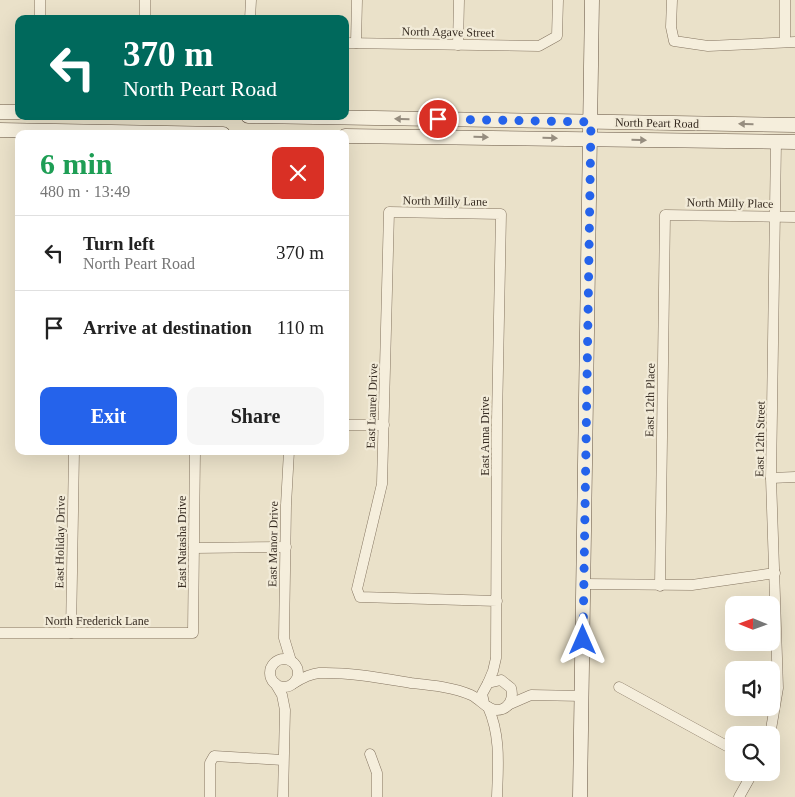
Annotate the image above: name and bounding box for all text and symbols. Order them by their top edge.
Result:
street label: North Agave Street [402,24,495,40]
icon: left [40,35,105,100]
text: 370 m [123,35,213,74]
text: North Peart Road [123,76,277,101]
pin [417,98,459,140]
icon: arrive [424,105,452,133]
one-way arrow [394,115,410,123]
street label: North Peart Road [615,115,699,131]
one-way arrow [738,120,754,128]
one-way arrow [473,133,489,141]
one-way arrow [542,134,558,142]
one-way arrow [632,136,648,144]
text: 6 min [40,147,113,180]
button: close [272,147,324,199]
text: 480 m · 13:49 [40,183,130,200]
street label: North Milly Lane [403,193,487,209]
street label: North Milly Place [687,195,773,211]
text: Turn left [83,233,155,254]
icon: left [40,239,68,267]
text: 370 m [276,242,324,263]
text: North Peart Road [83,255,195,272]
icon: arrive [40,314,68,342]
text: Arrive at destination [83,317,252,338]
text: 110 m [277,317,324,338]
street label: East Laurel Drive [364,363,380,449]
street label: East 12th Place [642,363,658,437]
button: Exit [40,387,177,445]
button: Share [187,387,324,445]
street label: East Anna Drive [478,396,492,476]
street label: East 12th Street [752,400,768,477]
street label: East Holiday Drive [52,496,68,588]
street label: East Natasha Drive [175,496,189,588]
street label: East Manor Drive [265,501,281,587]
north arrow [725,596,780,651]
map controls [725,596,780,781]
position arrow [556,613,608,665]
street label: North Frederick Lane [45,614,149,628]
button: sound [725,661,780,716]
button: search [725,726,780,781]

